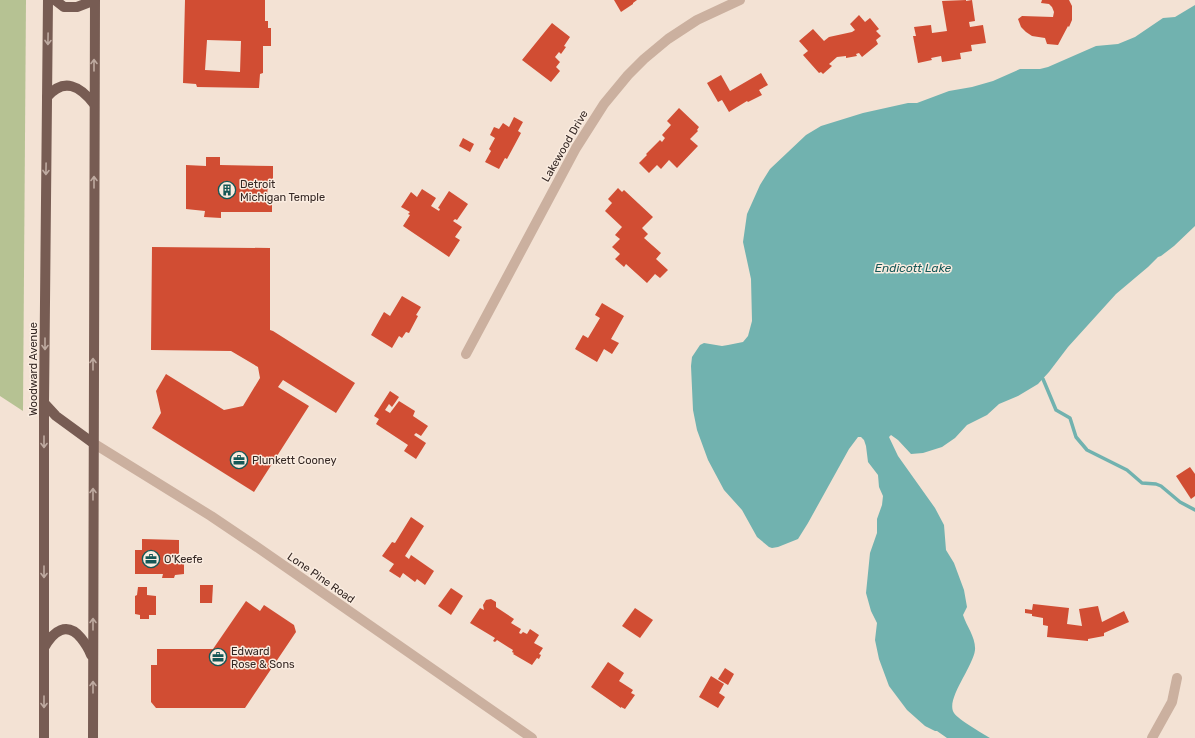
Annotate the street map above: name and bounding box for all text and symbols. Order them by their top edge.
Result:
one-way arrow [44,32,52,45]
one-way arrow [90,59,98,72]
street label: Lakewood Drive [539,108,591,184]
one-way arrow [43,162,50,175]
one-way arrow [90,176,98,189]
place label: Detroit Michigan Temple [240,178,325,204]
building icon: Detroit Michigan Temple [217,180,237,200]
water label: Endicott Lake [875,261,952,275]
street label: Woodward Avenue [27,322,40,416]
one-way arrow [41,337,49,350]
one-way arrow [89,358,97,371]
one-way arrow [40,435,48,448]
office icon: Plunkett Cooney [229,450,249,470]
place label: Plunkett Cooney [252,454,337,467]
one-way arrow [89,488,97,501]
office icon: O'Keefe [141,549,161,569]
street label: Lone Pine Road [285,550,357,606]
place label: O'Keefe [164,553,203,566]
one-way arrow [40,565,48,578]
one-way arrow [89,618,97,631]
place label: Edward Rose & Sons [231,645,295,671]
office icon: Edward Rose & Sons [208,647,228,667]
one-way arrow [89,681,97,694]
one-way arrow [40,695,48,708]

